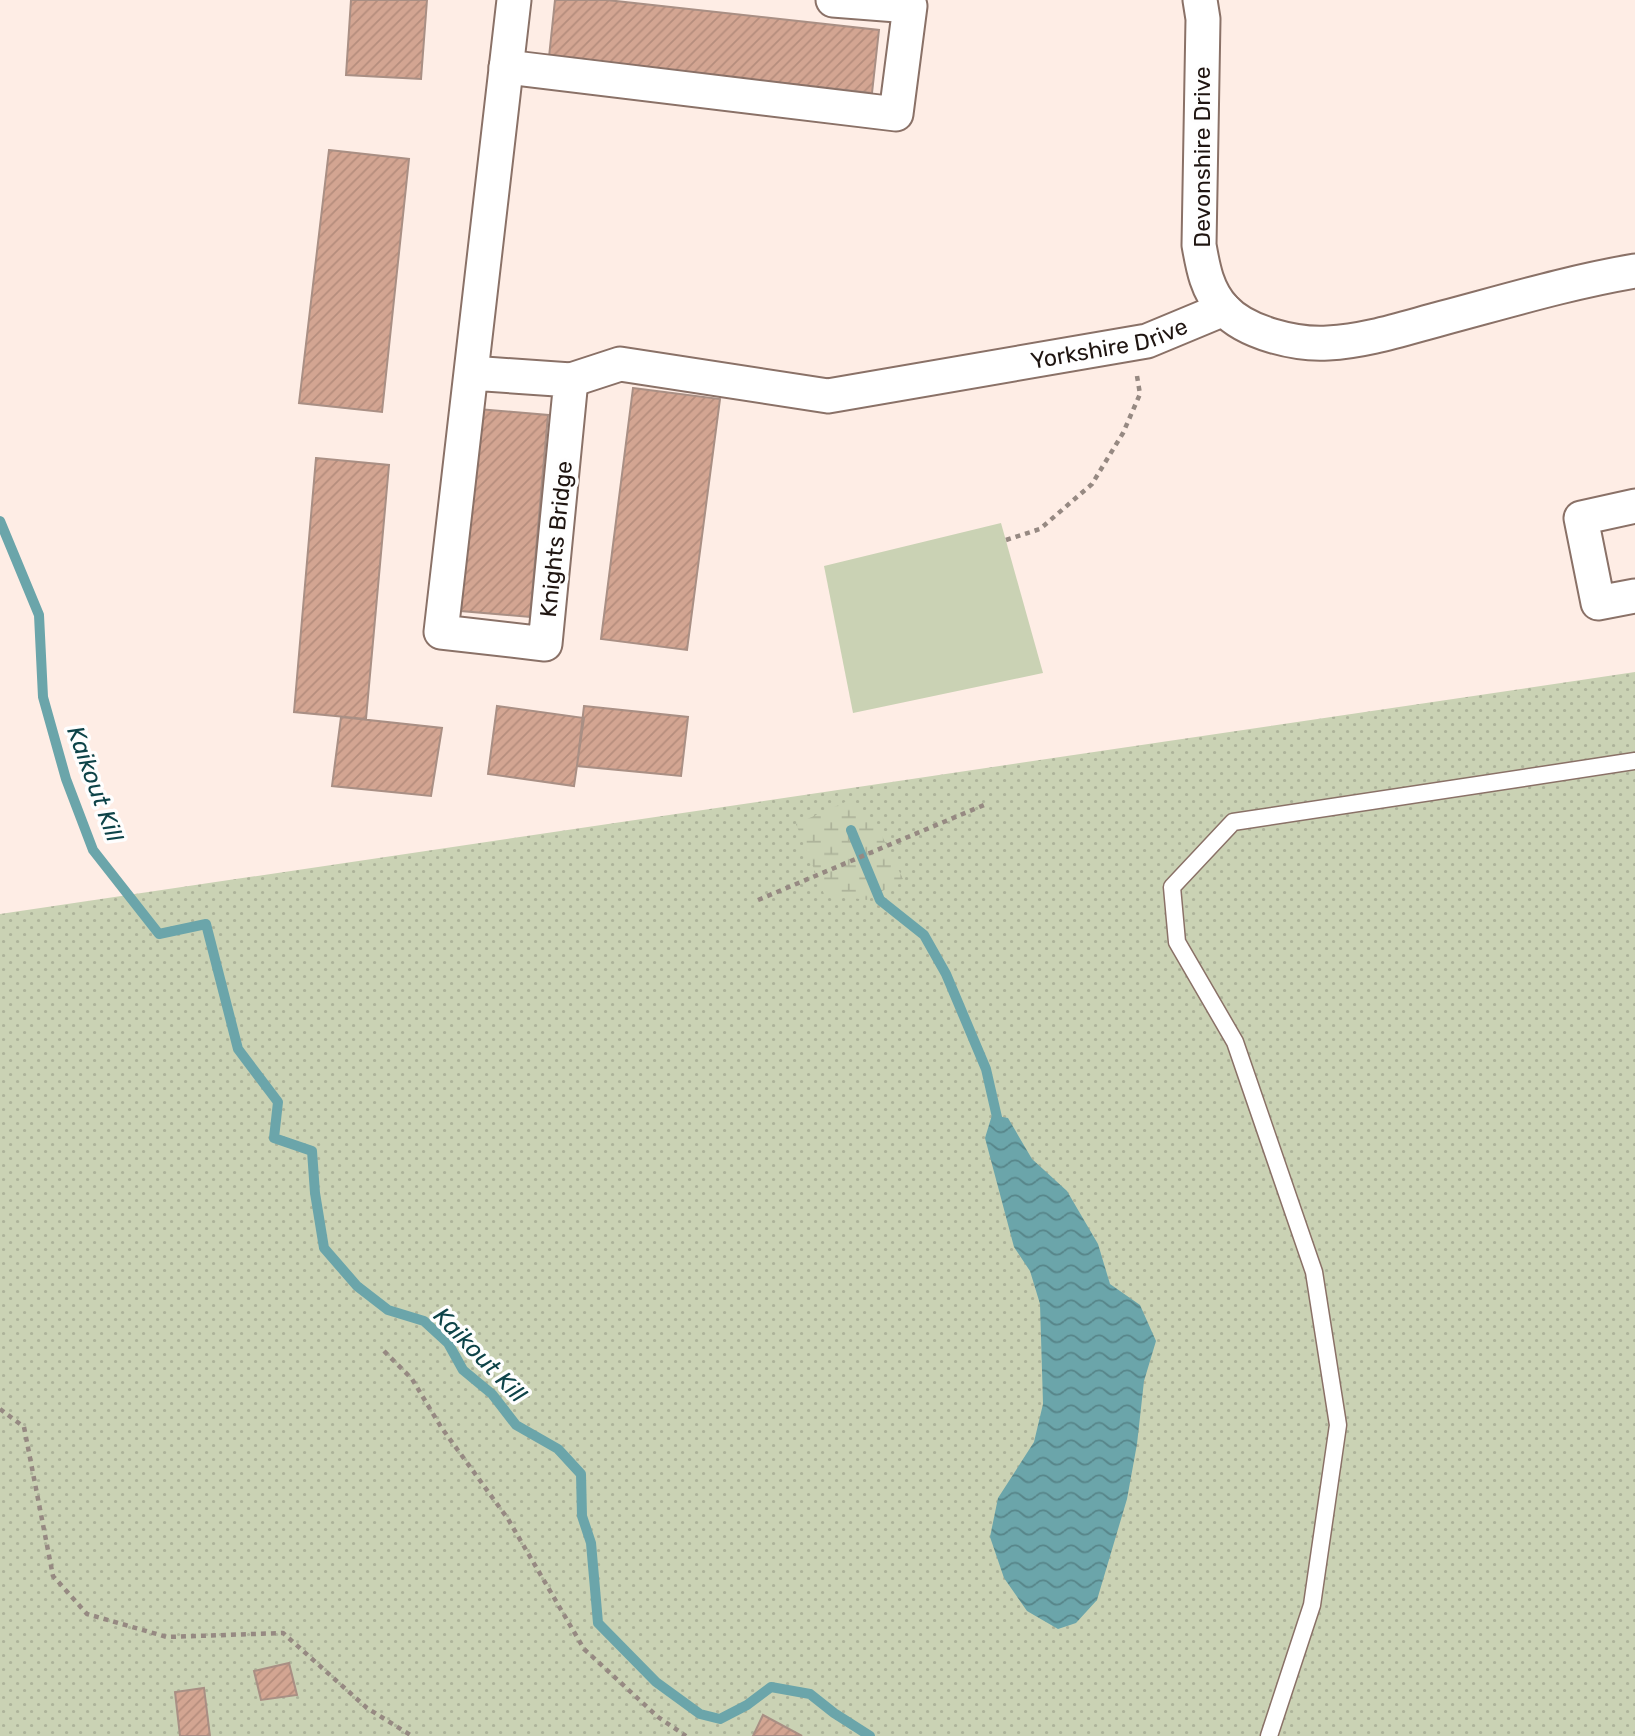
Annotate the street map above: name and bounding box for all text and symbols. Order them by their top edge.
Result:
street label: Devonshire Drive [1188,66,1216,248]
street label: Yorkshire Drive [1028,312,1192,375]
street label: Knights Bridge [534,459,578,619]
water label: Kaikout Kill [61,722,129,847]
water label: Kaikout Kill [428,1302,533,1409]

